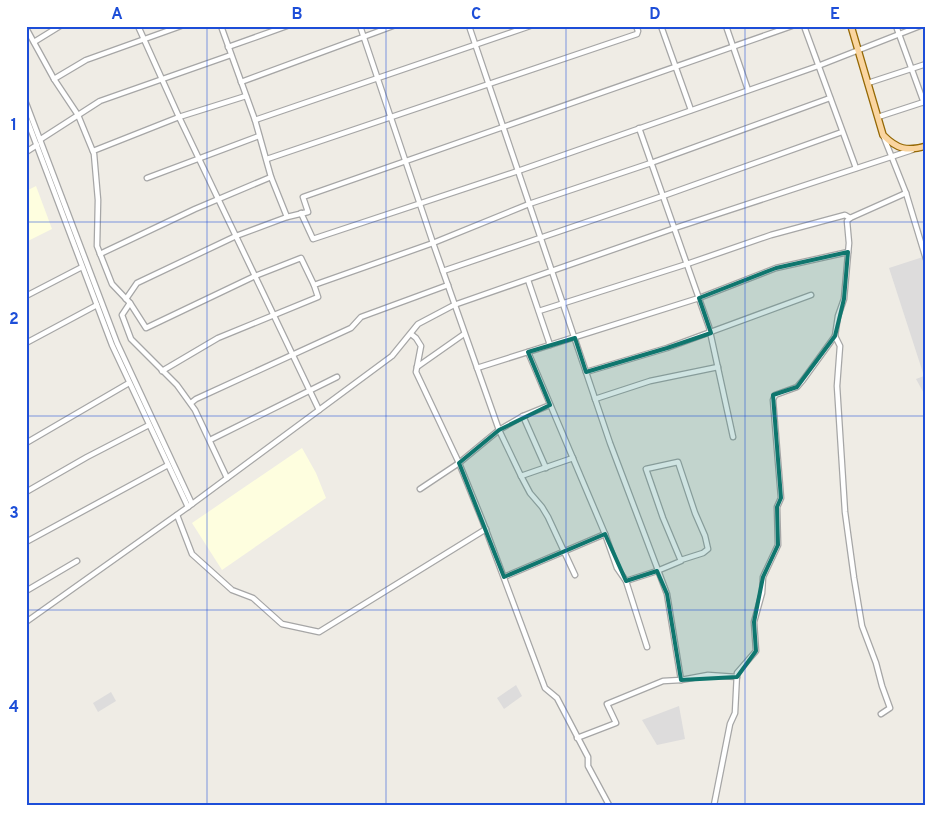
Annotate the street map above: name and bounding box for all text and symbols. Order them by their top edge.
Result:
text: A [111,5,123,25]
text: B [291,5,303,25]
text: C [471,5,481,25]
text: D [649,5,661,25]
text: E [830,5,840,25]
text: 1 [11,116,17,136]
text: 2 [9,310,19,330]
text: 3 [9,504,19,524]
text: 4 [9,698,19,718]

